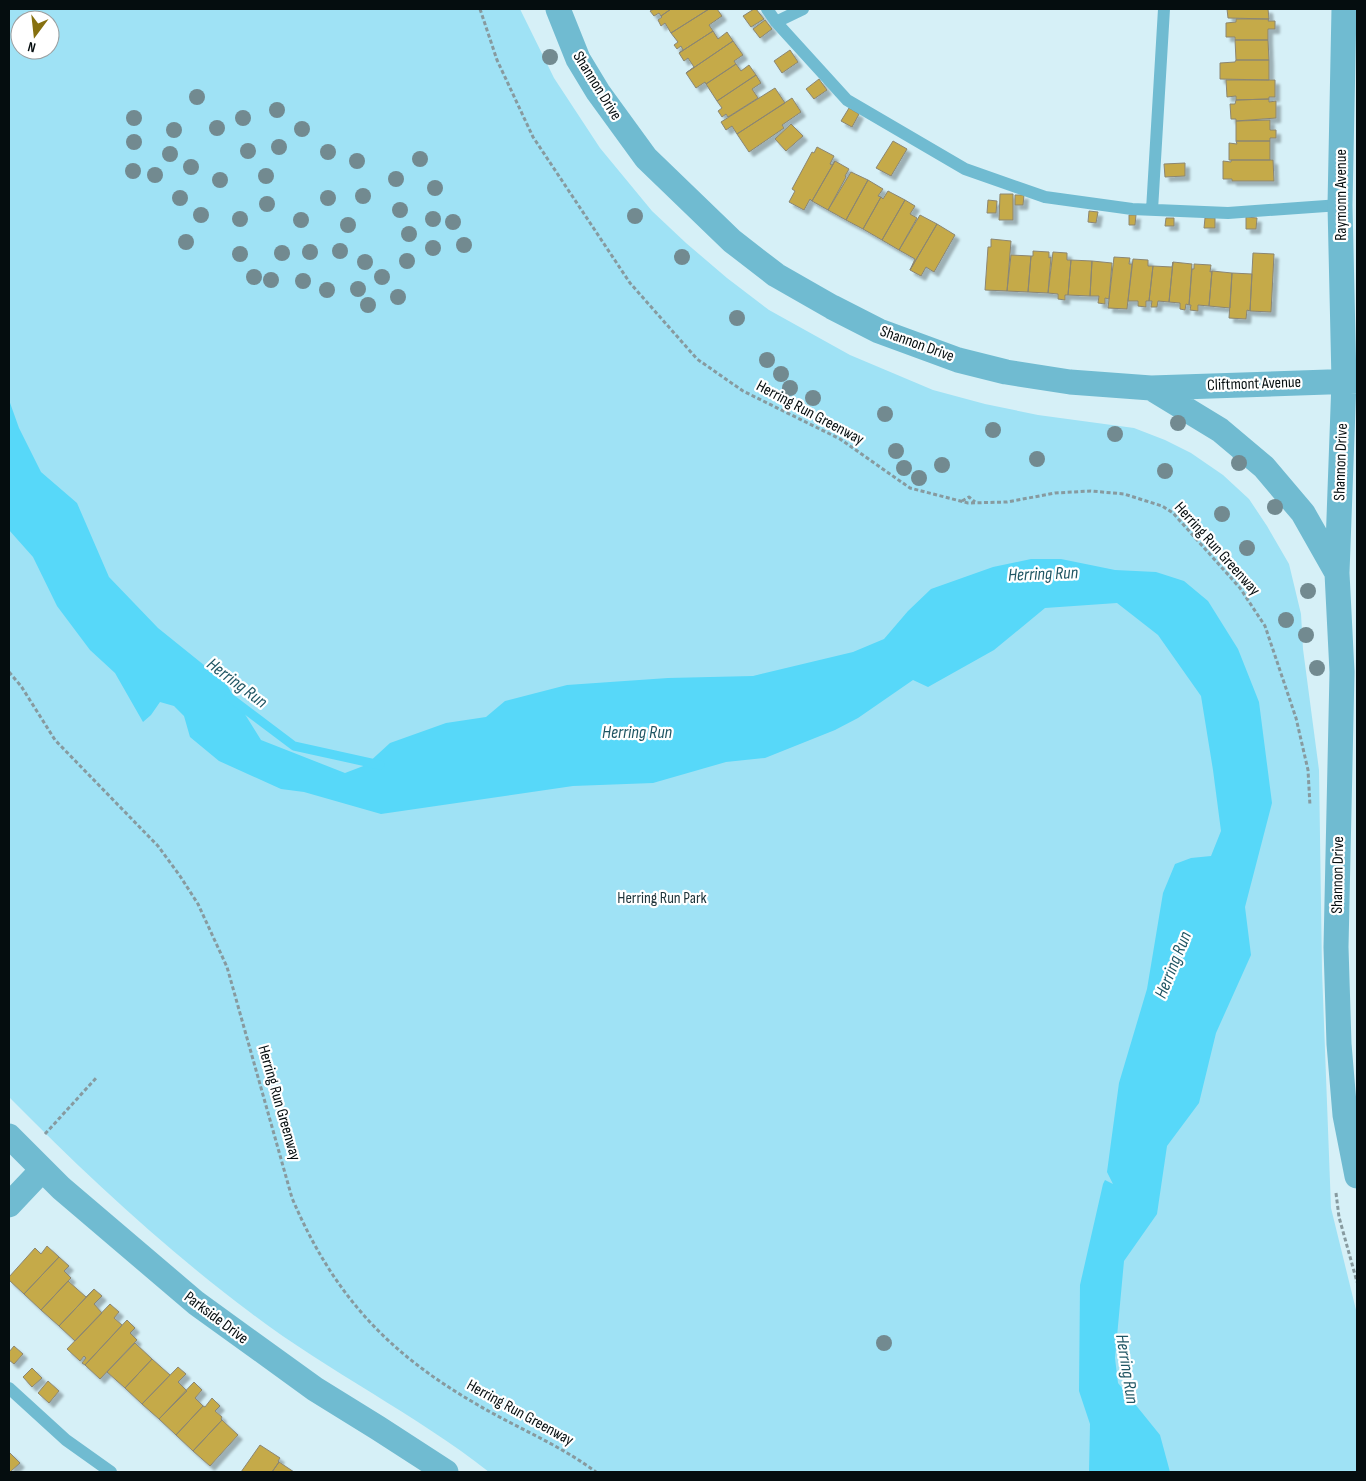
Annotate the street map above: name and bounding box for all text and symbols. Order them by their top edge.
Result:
north arrow [10,10,60,60]
text: N [26,38,38,56]
street label: Shannon Drive [568,48,626,124]
street label: Raymonn Avenue [1332,149,1351,241]
street label: Shannon Drive [877,322,957,366]
street label: Cliftmont Avenue [1207,373,1301,395]
street label: Herring Run Greenway [753,377,867,449]
street label: Shannon Drive [1330,423,1352,501]
street label: Herring Run Greenway [1170,498,1264,600]
water label: Herring Run [1008,562,1079,586]
water label: Herring Run [203,654,272,713]
water label: Herring Run [602,722,673,743]
street label: Shannon Drive [1328,836,1348,914]
park label: Herring Run Park [617,889,707,908]
water label: Herring Run [1150,928,1196,1001]
street label: Herring Run Greenway [253,1043,305,1163]
street label: Parkside Drive [180,1288,252,1348]
water label: Herring Run [1111,1333,1143,1406]
street label: Herring Run Greenway [463,1376,577,1450]

